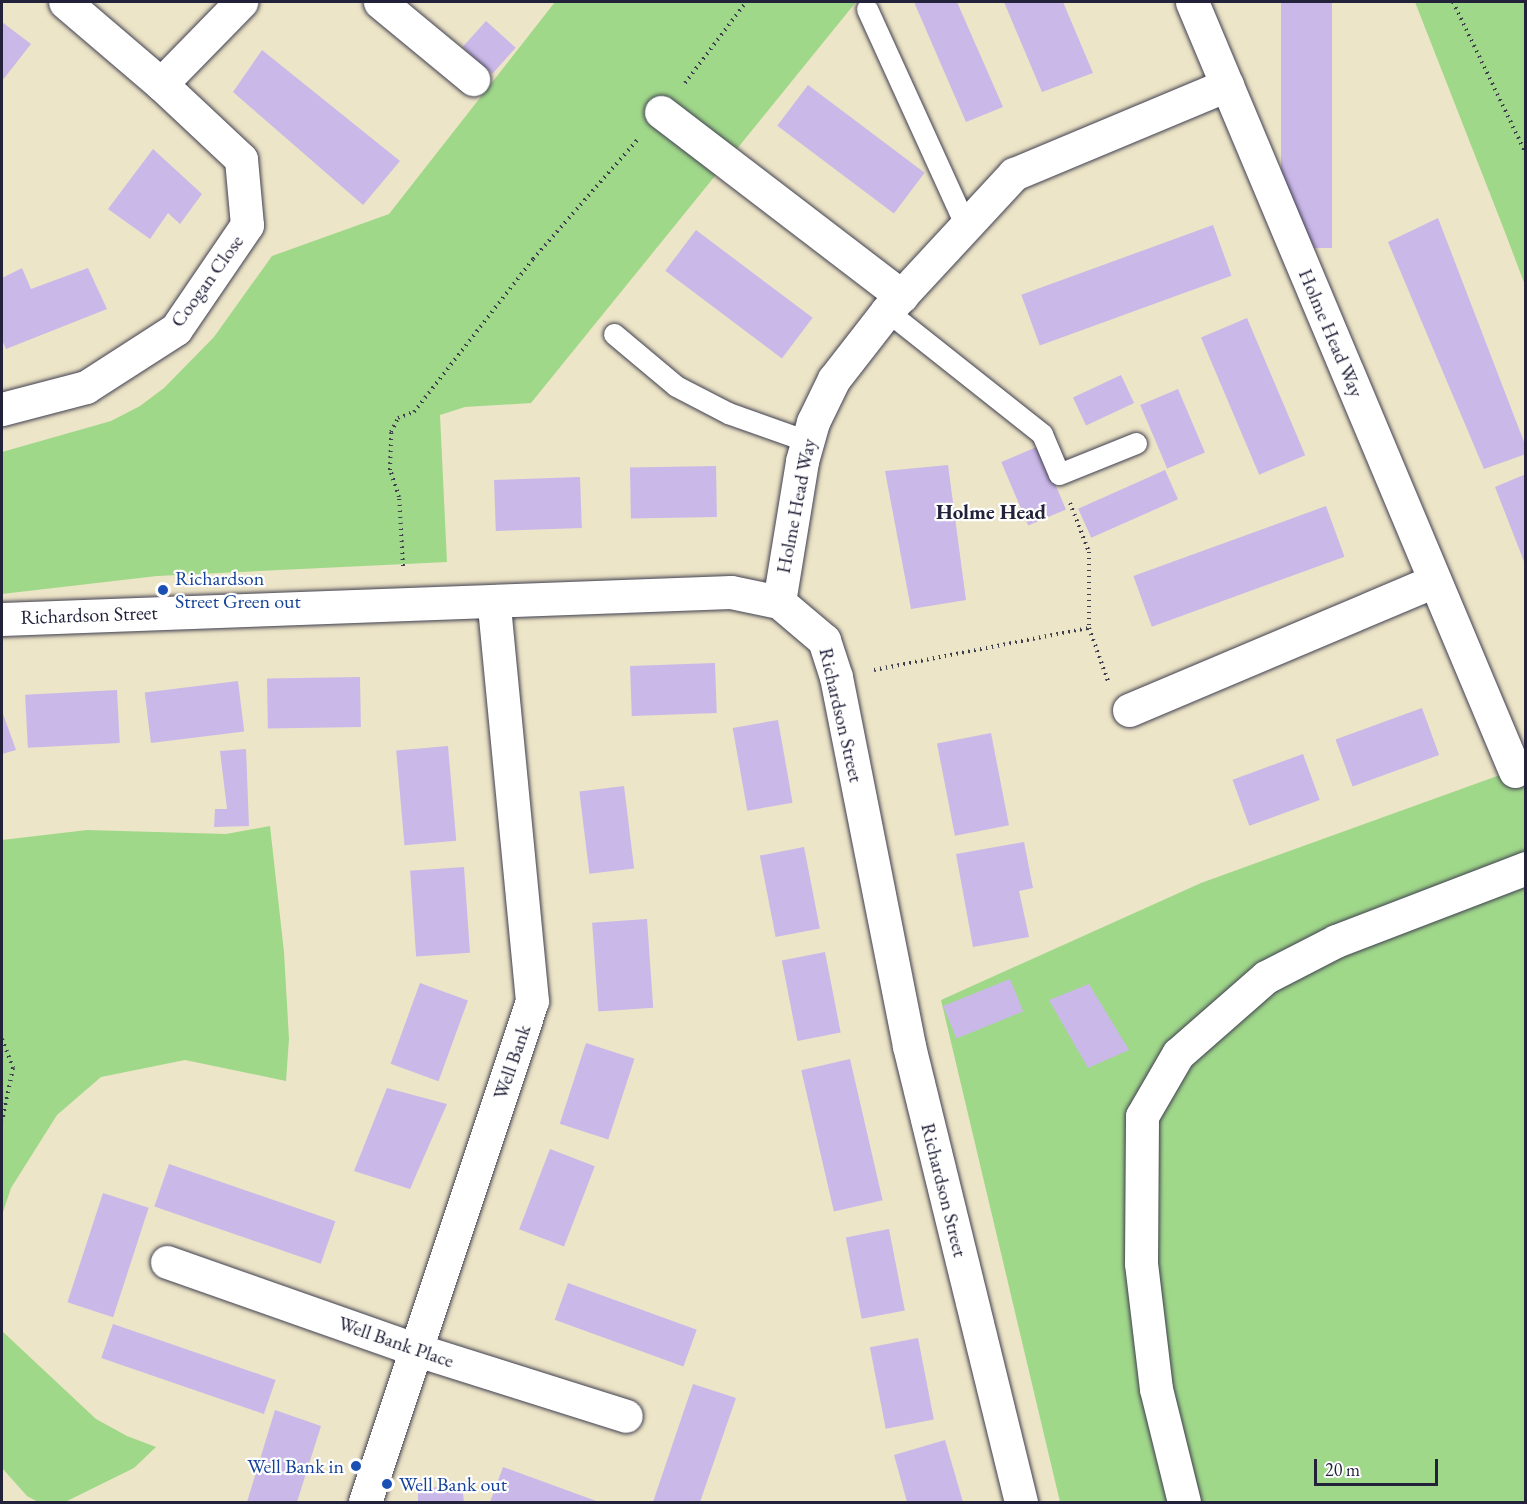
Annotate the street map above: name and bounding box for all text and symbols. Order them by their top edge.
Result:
street label: Coogan Close [165,230,249,332]
street label: Holme Head Way [1293,265,1369,401]
street label: Holme Head Way [771,437,821,575]
district label: Holme Head [936,499,1046,525]
place label: Richardson Street Green out [175,566,301,613]
marker: Richardson Street Green out [156,583,170,597]
street label: Richardson Street [20,601,158,629]
street label: Richardson Street [814,645,868,785]
street label: Well Bank [488,1022,536,1102]
street label: Richardson Street [916,1121,972,1259]
street label: Well Bank Place [335,1311,457,1373]
scale bar [1317,1447,1442,1485]
place label: Well Bank in [247,1454,344,1478]
text: 20 m [1325,1458,1360,1481]
marker: Well Bank in [349,1459,363,1473]
place label: Well Bank out [399,1472,507,1496]
marker: Well Bank out [380,1477,394,1491]

